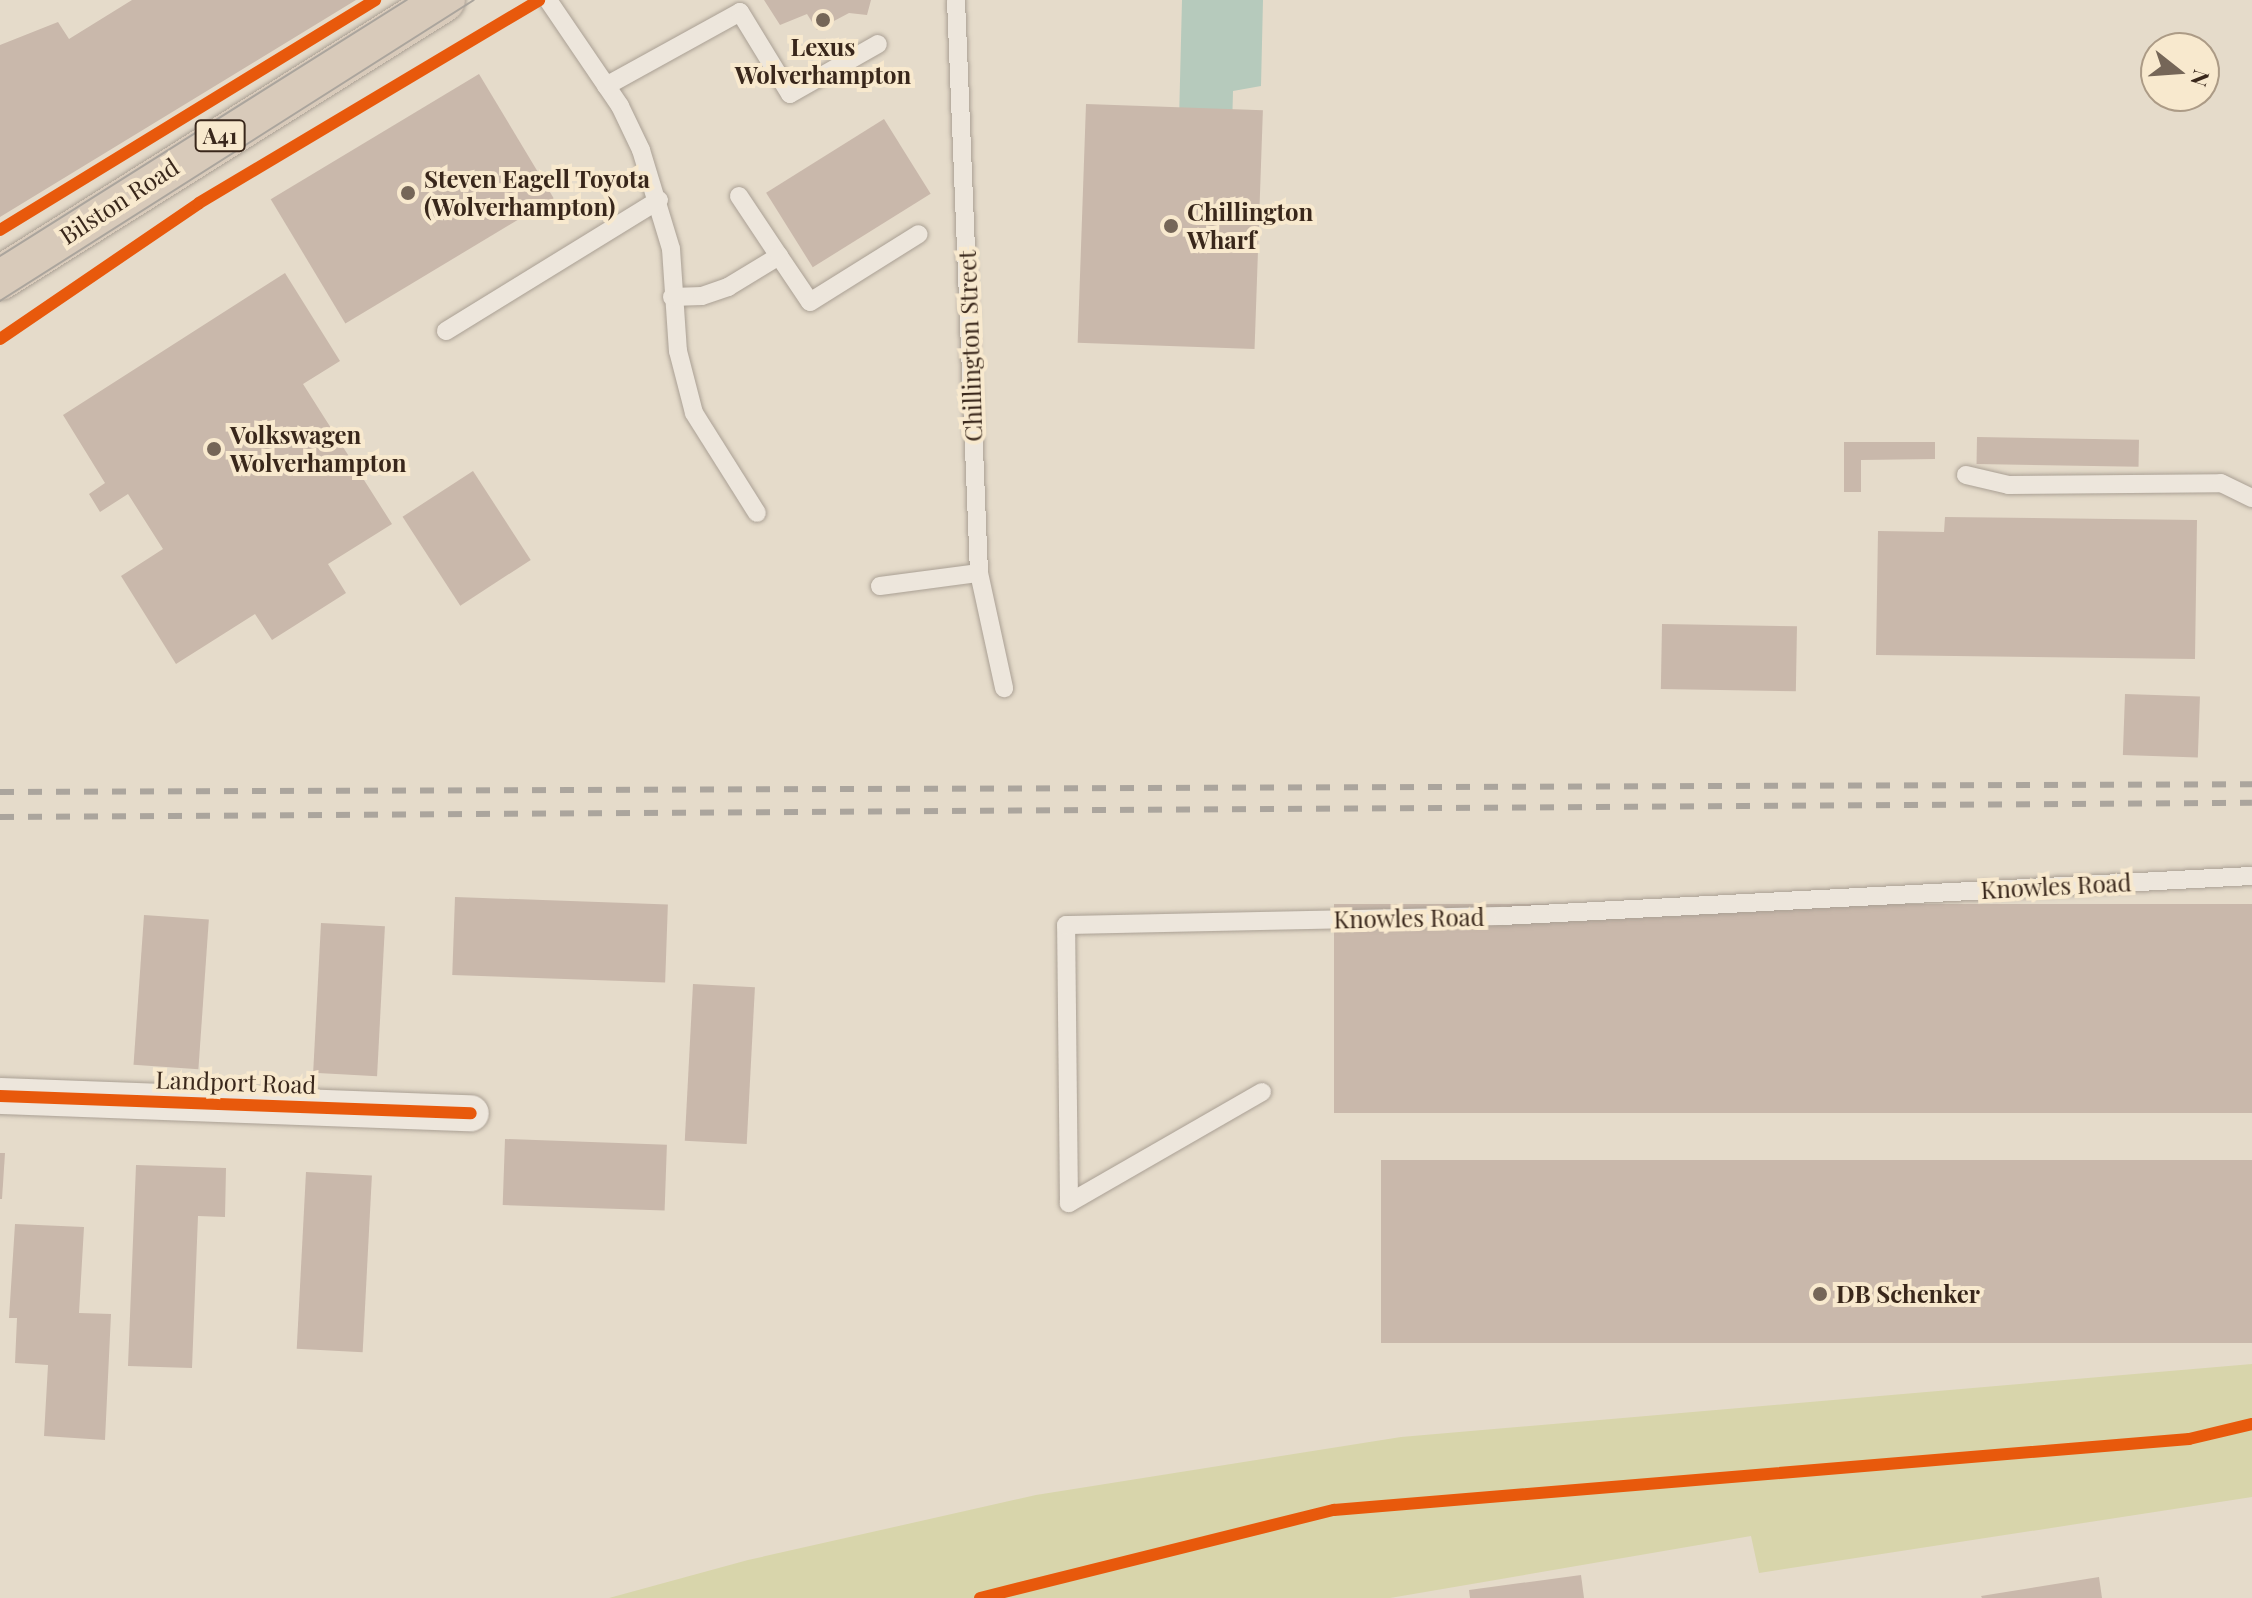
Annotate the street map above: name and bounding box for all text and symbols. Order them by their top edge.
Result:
marker: Lexus Wolverhampton [814,11,832,29]
north arrow [2140,32,2220,112]
place label: Lexus Wolverhampton [735,33,911,89]
text: N [2184,66,2218,90]
road number: A41 [194,118,246,154]
street label: Bilston Road [54,152,184,250]
place label: Steven Eagell Toyota (Wolverhampton) [424,165,650,221]
marker: Steven Eagell Toyota (Wolverhampton) [399,184,417,202]
place label: Chillington Wharf [1187,198,1313,254]
marker: Chillington Wharf [1162,217,1180,235]
street label: Chillington Street [952,250,988,442]
place label: Volkswagen Wolverhampton [230,421,407,477]
marker: Volkswagen Wolverhampton [205,440,223,458]
street label: Knowles Road [1980,868,2132,904]
street label: Knowles Road [1333,902,1485,934]
street label: Landport Road [155,1065,317,1099]
place label: DB Schenker [1836,1280,1980,1308]
marker: DB Schenker [1811,1285,1829,1303]

